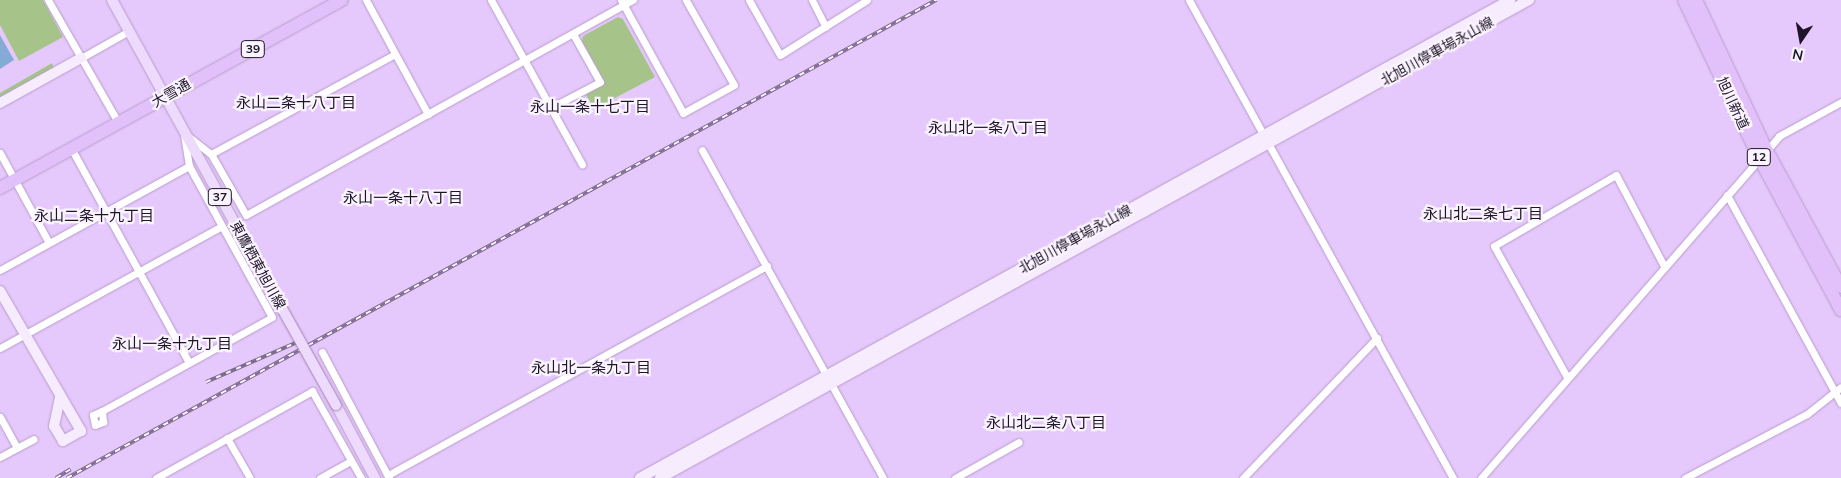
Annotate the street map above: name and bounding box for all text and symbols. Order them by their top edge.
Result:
street label: 北旭川停車場永山線 [1378,13,1496,89]
north arrow [1776,15,1826,65]
road number: 39 [240,40,266,59]
text: N [1791,45,1805,65]
street label: 旭川新道 [1714,74,1752,132]
street label: 大雪通 [149,75,193,111]
district label: 永山二条十八丁目 [236,94,356,112]
district label: 永山一条十七丁目 [530,98,650,116]
district label: 永山北一条八丁目 [928,119,1048,137]
road number: 12 [1746,148,1772,166]
road number: 37 [208,188,232,206]
district label: 永山一条十八丁目 [343,189,463,207]
street label: 北旭川停車場永山線 [1016,201,1134,277]
district label: 永山北二条七丁目 [1423,205,1543,223]
district label: 永山二条十九丁目 [34,207,154,225]
street label: 東鷹栖東旭川線 [227,218,289,312]
district label: 永山一条十九丁目 [112,335,232,353]
district label: 永山北一条九丁目 [531,359,651,377]
district label: 永山北二条八丁目 [986,414,1106,432]

